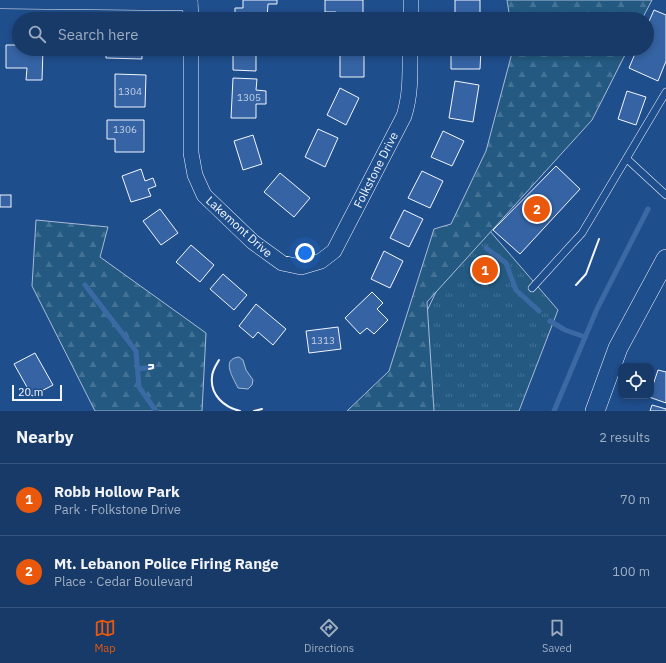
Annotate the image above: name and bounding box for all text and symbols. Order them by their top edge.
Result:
search box [12,12,654,56]
icon: search [26,23,48,45]
text: Search here [58,25,138,44]
house number: 1304 [118,85,142,98]
house number: 1305 [237,91,261,104]
house number: 1306 [113,123,137,136]
street label: Folkstone Drive [350,129,401,210]
street label: Lakemont Drive [203,193,276,261]
pin: 2 [524,194,550,224]
your location [295,243,315,263]
pin: 1 [472,255,498,285]
house number: 1313 [311,334,335,347]
map controls [618,363,654,399]
button: locate [618,363,654,399]
scale bar [12,383,62,402]
text: 20 m [18,385,43,399]
text: Nearby [16,426,74,448]
text: 2 results [599,429,650,446]
text: Robb Hollow Park [54,482,180,501]
text: 1 [25,491,33,508]
text: 70 m [620,491,650,508]
text: Park · Folkstone Drive [54,501,181,518]
text: Mt. Lebanon Police Firing Range [54,554,279,573]
text: 2 [25,563,33,580]
text: 100 m [612,563,650,580]
text: Place · Cedar Boulevard [54,573,193,590]
tab: Map [94,617,116,655]
tab: Directions [304,617,354,655]
tab: Saved [542,617,572,655]

